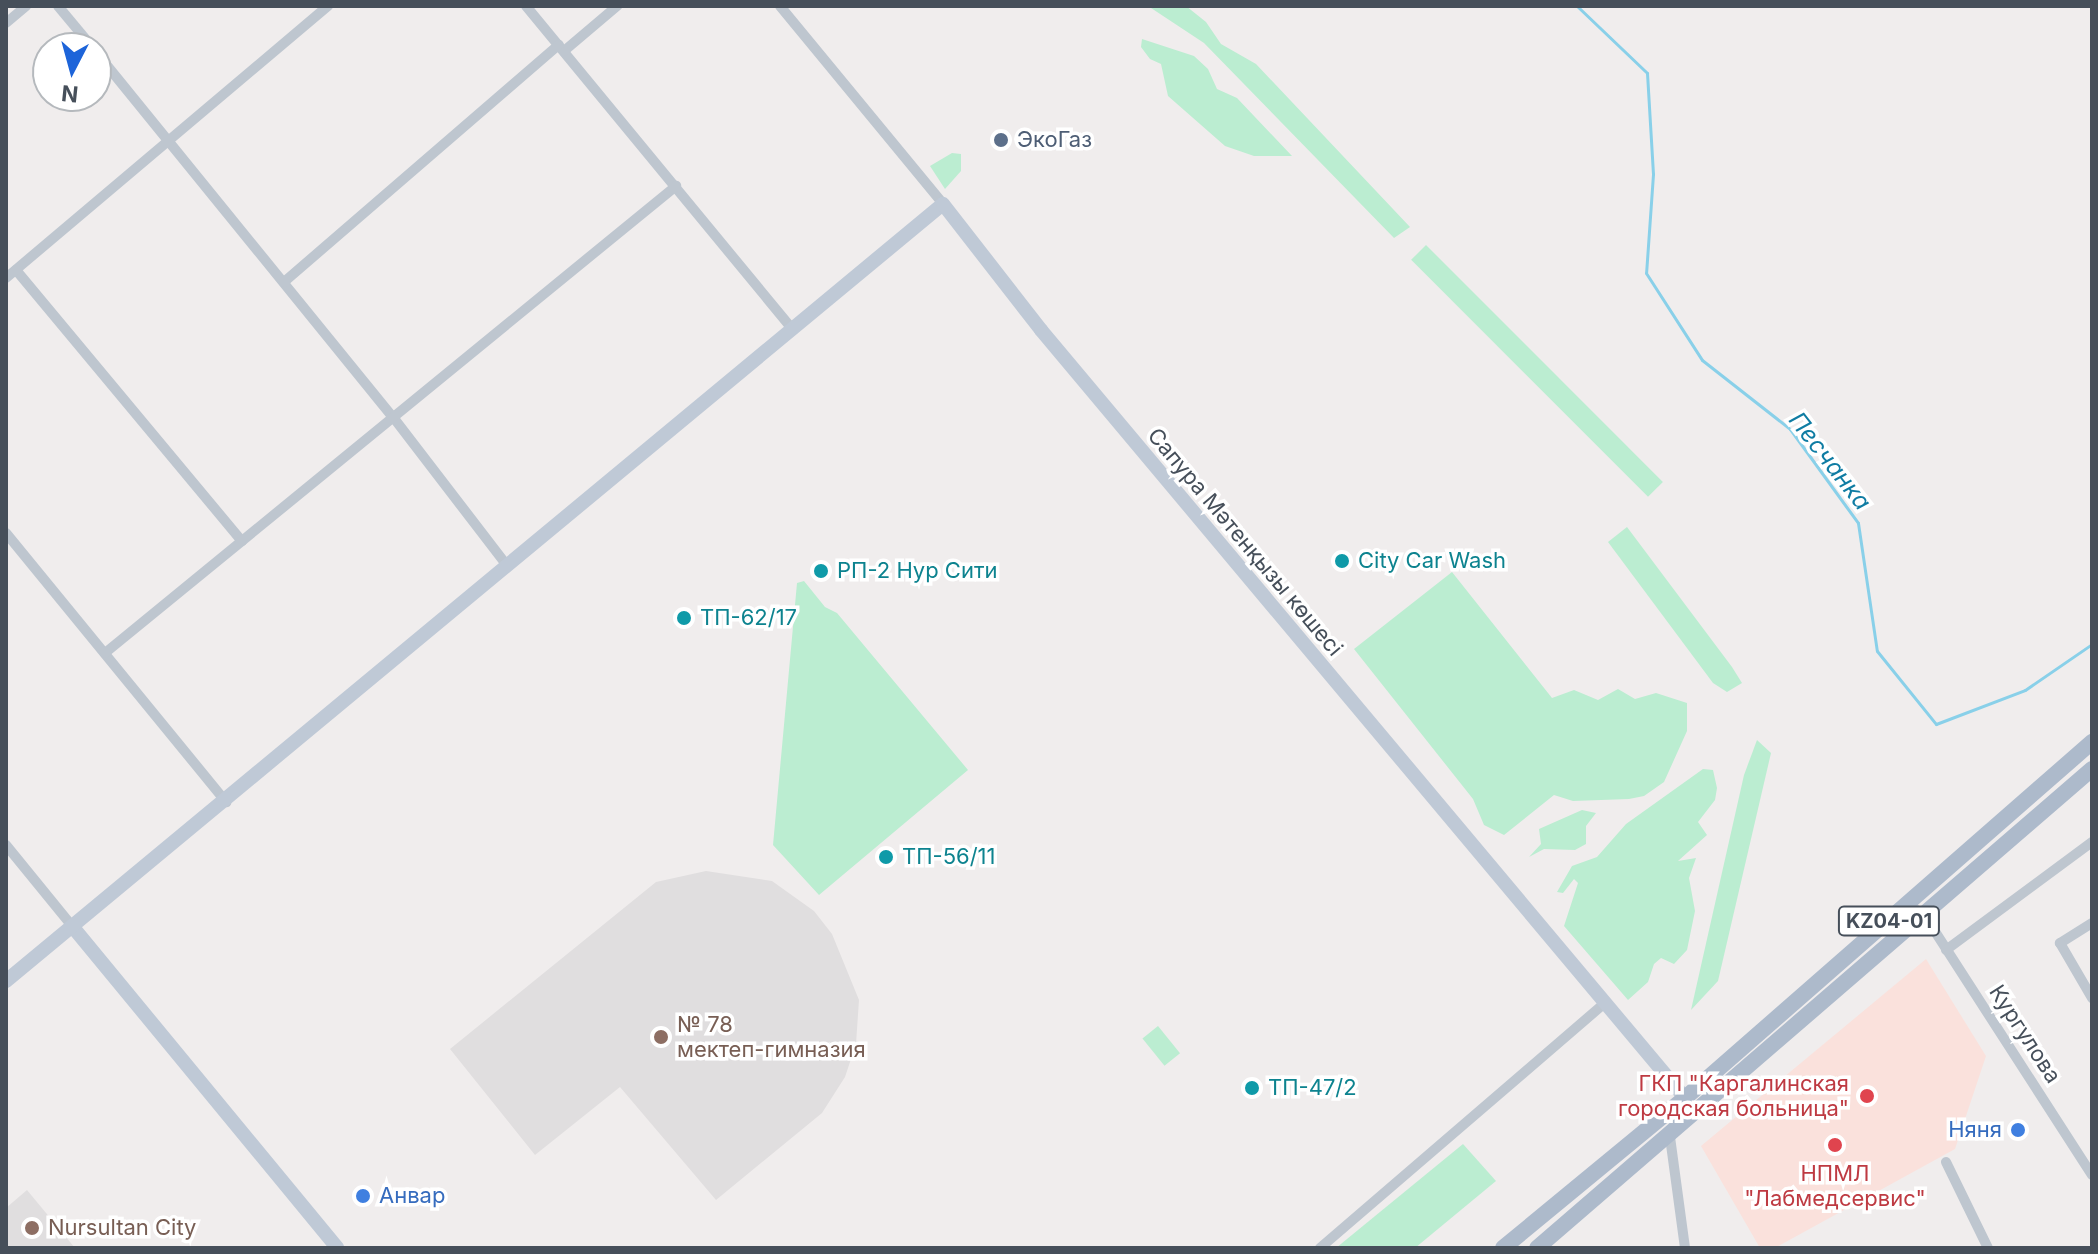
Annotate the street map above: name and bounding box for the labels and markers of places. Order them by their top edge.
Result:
place label: ЭкоГаз [1017,127,1092,153]
marker: ЭкоГаз [992,131,1010,149]
place label: City Car Wash [1358,548,1506,574]
marker: City Car Wash [1333,552,1351,570]
place label: РП-2 Нур Сити [837,558,998,584]
marker: РП-2 Нур Сити [812,562,830,580]
place label: ТП-62/17 [700,605,797,631]
marker: ТП-62/17 [675,609,693,627]
place label: ТП-56/11 [902,844,996,870]
marker: ТП-56/11 [877,848,895,866]
place label: № 78 мектеп-гимназия [677,1011,866,1062]
marker: № 78 мектеп-гимназия [652,1028,670,1046]
place label: ГКП "Каргалинская городская больница" [1618,1070,1849,1122]
place label: ТП-47/2 [1268,1075,1357,1101]
marker: ТП-47/2 [1243,1079,1261,1097]
marker: ГКП "Каргалинская городская больница" [1856,1085,1878,1107]
place label: Няня [1948,1117,2002,1143]
marker: Няня [2009,1121,2027,1139]
marker: НПМЛ "Лабмедсервис" [1824,1134,1846,1156]
place label: НПМЛ "Лабмедсервис" [1744,1160,1926,1212]
place label: Анвар [379,1183,445,1209]
marker: Анвар [354,1187,372,1205]
place label: Nursultan City [48,1215,196,1241]
marker: Nursultan City [23,1219,41,1237]

